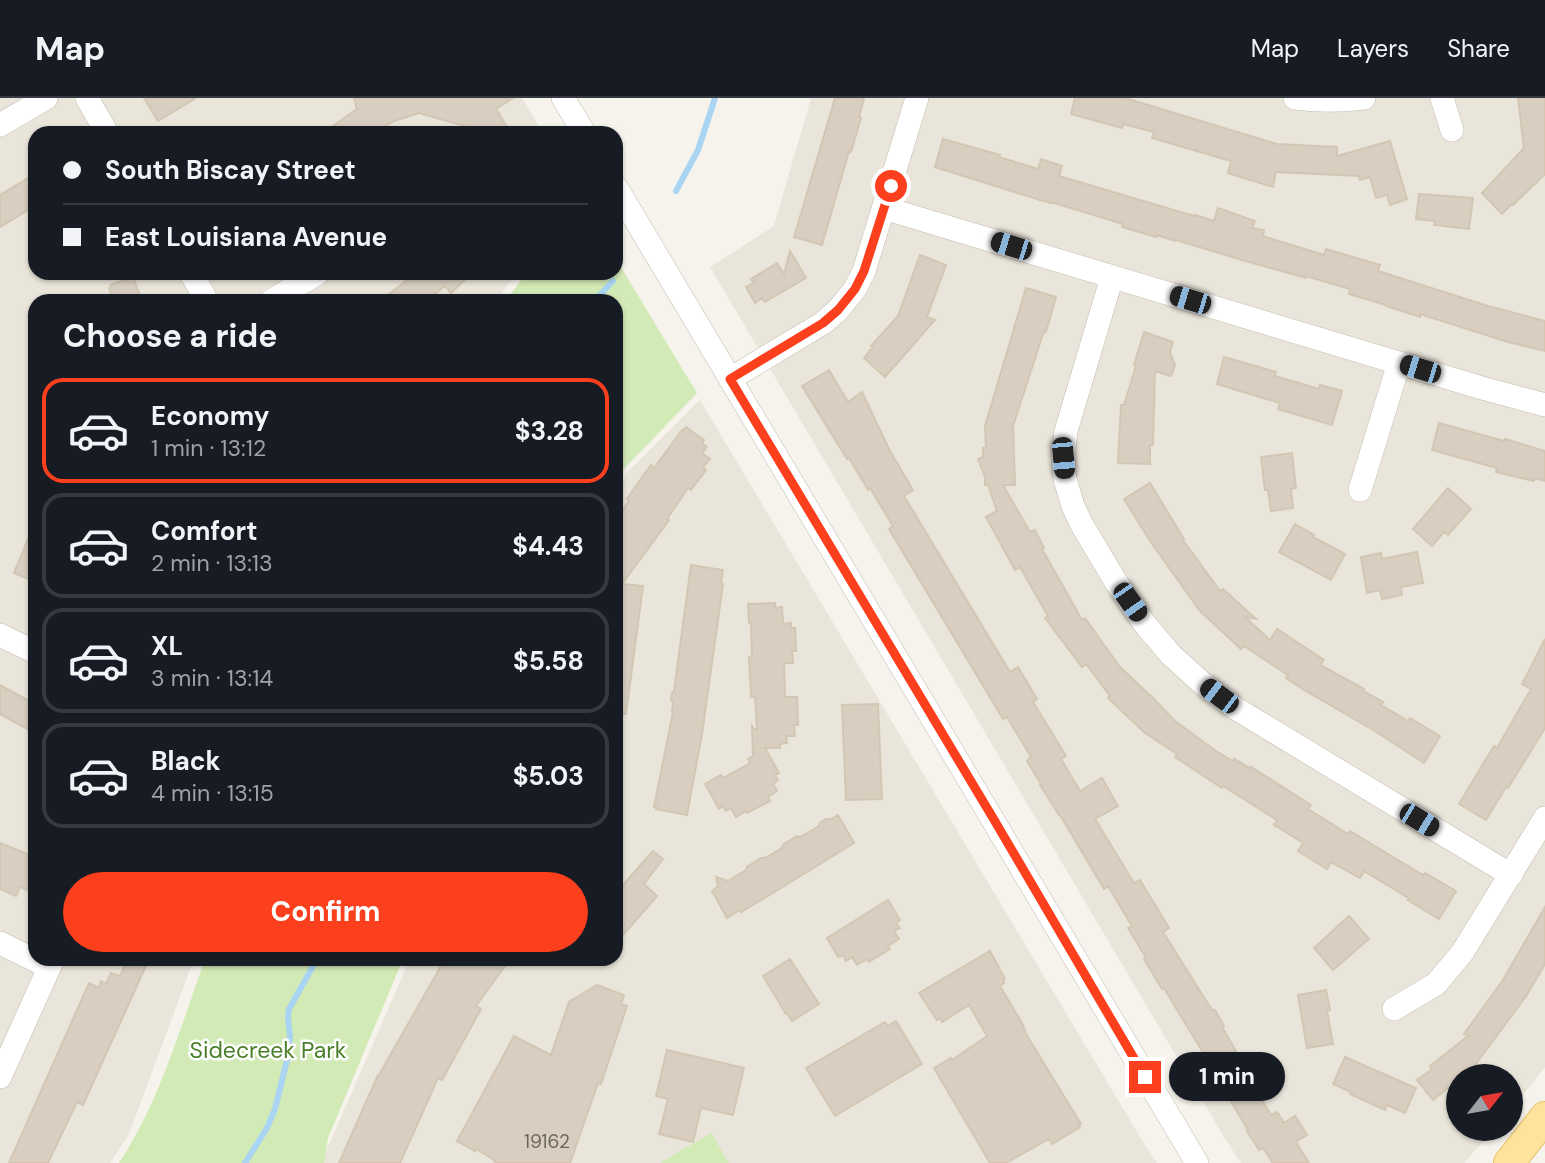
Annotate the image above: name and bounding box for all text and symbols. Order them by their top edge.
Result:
text: Map [35,27,105,70]
text: Map [1251,33,1299,64]
text: Layers [1337,33,1409,64]
text: Share [1447,33,1510,64]
text: South Biscay Street [105,153,356,187]
route start [875,170,907,202]
text: East Louisiana Avenue [105,220,387,254]
car [988,230,1035,262]
car [1167,284,1214,316]
text: Choose a ride [63,315,278,357]
car [1397,353,1444,385]
icon: car [67,399,130,462]
text: Economy [151,399,269,433]
text: $3.28 [515,414,584,448]
text: 1 min · 13:12 [151,433,266,463]
car [1051,436,1076,480]
icon: car [67,514,130,577]
text: Comfort [151,514,257,548]
text: $4.43 [512,529,584,563]
text: 2 min · 13:13 [151,548,273,578]
car [1110,579,1151,625]
icon: car [67,629,130,692]
text: XL [151,629,183,663]
text: $5.58 [513,644,584,678]
text: 3 min · 13:14 [151,663,273,693]
car [1196,675,1243,717]
icon: car [67,744,130,807]
text: Black [151,744,221,778]
text: $5.03 [513,759,584,793]
text: 4 min · 13:15 [151,778,274,808]
car [1396,800,1443,840]
button: Confirm [63,872,588,952]
park label: Sidecreek Park [190,1035,347,1065]
callout: 1 min [1170,1052,1285,1102]
route end [1129,1061,1161,1093]
text: 1 min [1199,1061,1255,1091]
north arrow [1446,1064,1522,1141]
map controls [1446,1064,1523,1141]
house number: 19162 [524,1129,570,1154]

